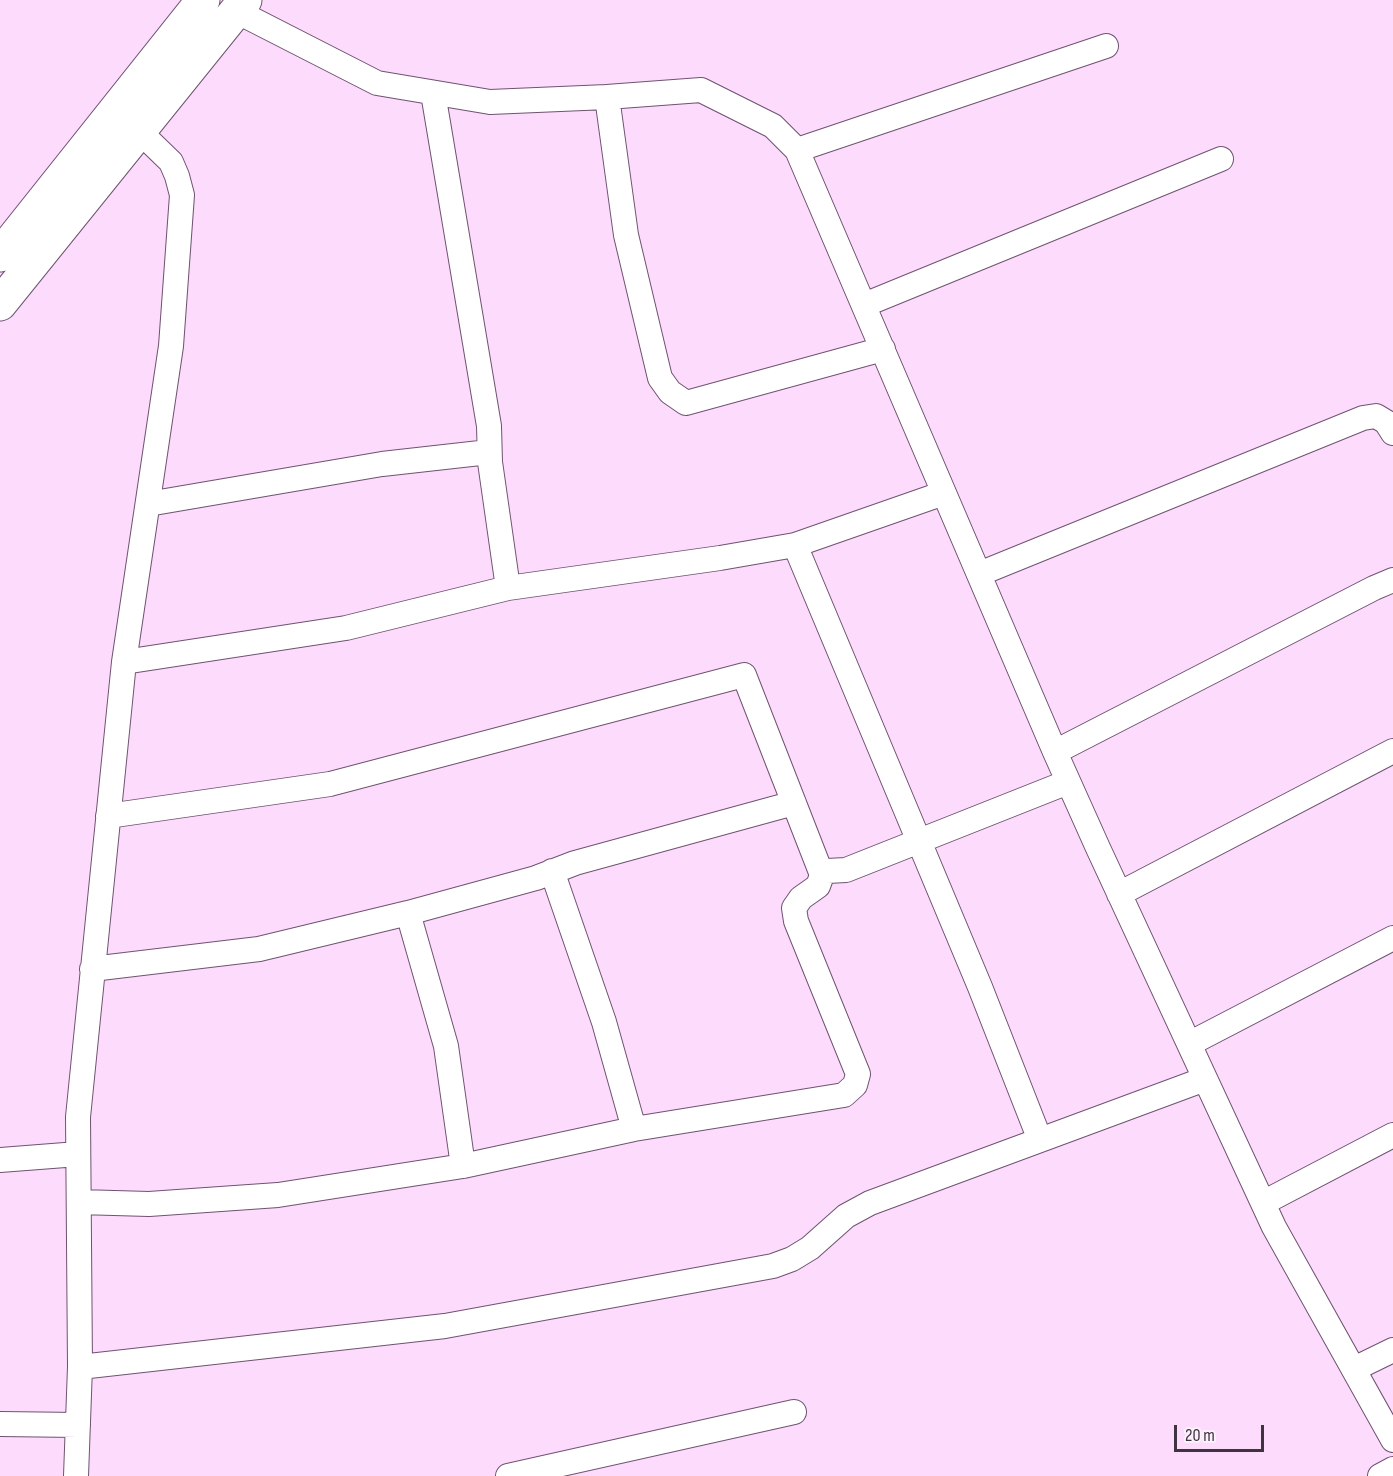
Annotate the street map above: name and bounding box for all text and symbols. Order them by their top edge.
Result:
scale bar [1177,1413,1267,1451]
text: 20 m [1185,1425,1215,1446]

